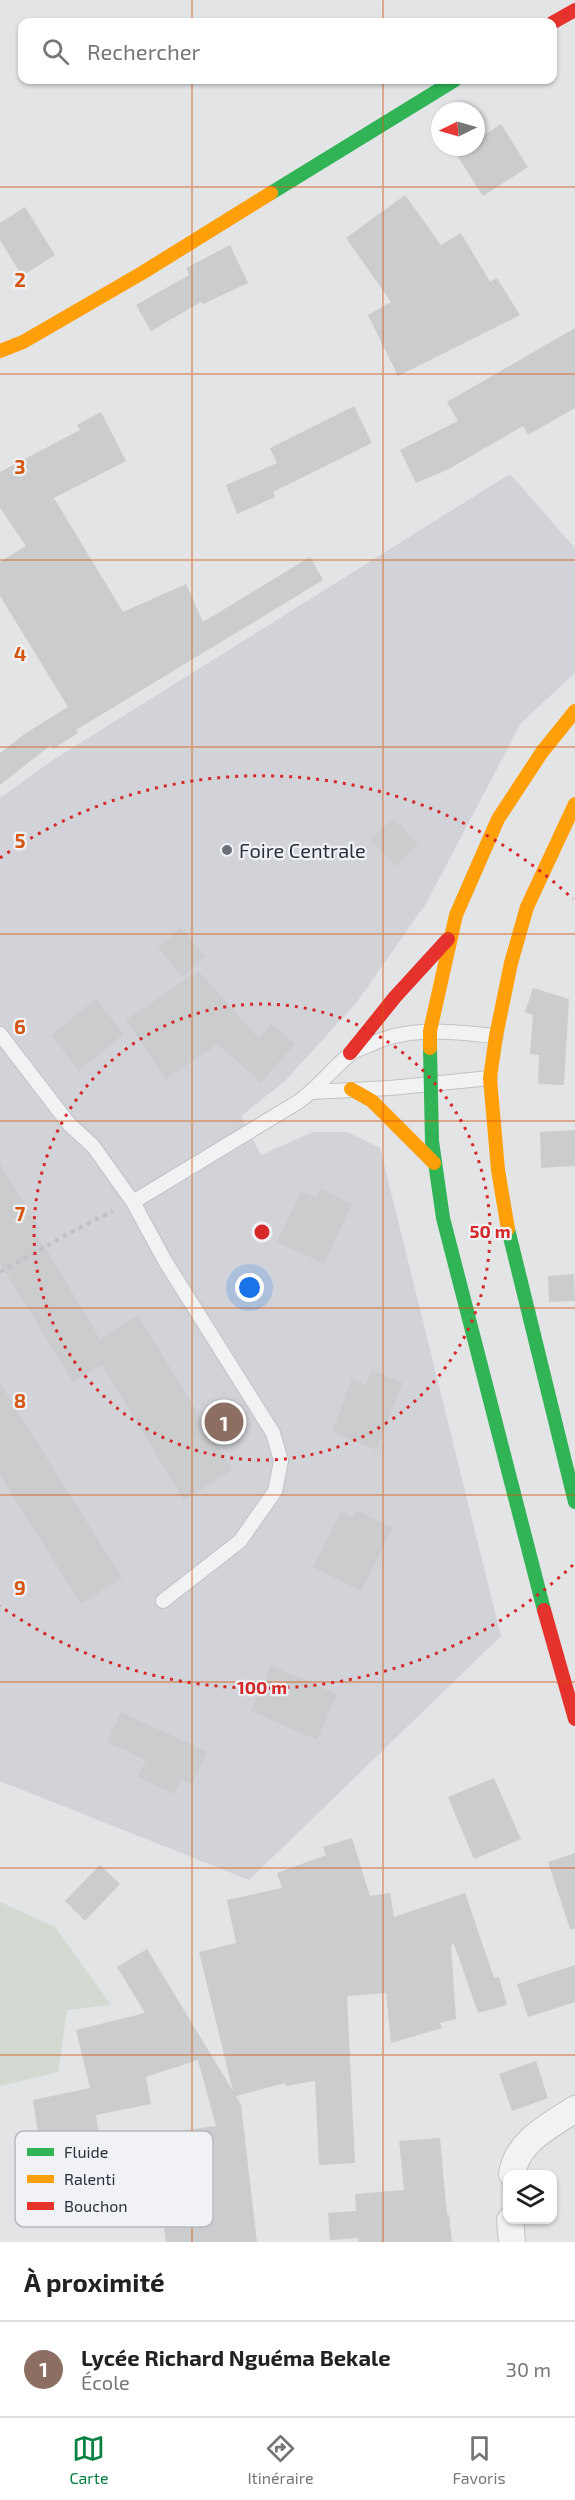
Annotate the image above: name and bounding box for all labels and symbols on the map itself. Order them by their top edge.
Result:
north arrow [431,102,485,156]
text: 2 [14,267,26,291]
text: 3 [14,454,26,478]
text: 4 [14,641,27,665]
text: 5 [14,828,26,852]
place label: Foire Centrale [239,838,366,862]
marker: Foire Centrale [220,843,234,857]
text: 6 [14,1014,26,1038]
text: 7 [15,1201,26,1225]
text: 50 m [469,1220,511,1242]
centre of rings [252,1222,272,1242]
your location [235,1273,264,1302]
text: 8 [14,1388,26,1412]
pin: 1 [204,1400,244,1444]
text: 9 [14,1575,26,1599]
text: 100 m [237,1676,287,1698]
legend [15,2131,213,2227]
text: Fluide [64,2142,108,2161]
text: Ralenti [64,2169,115,2188]
text: Bouchon [64,2196,128,2215]

